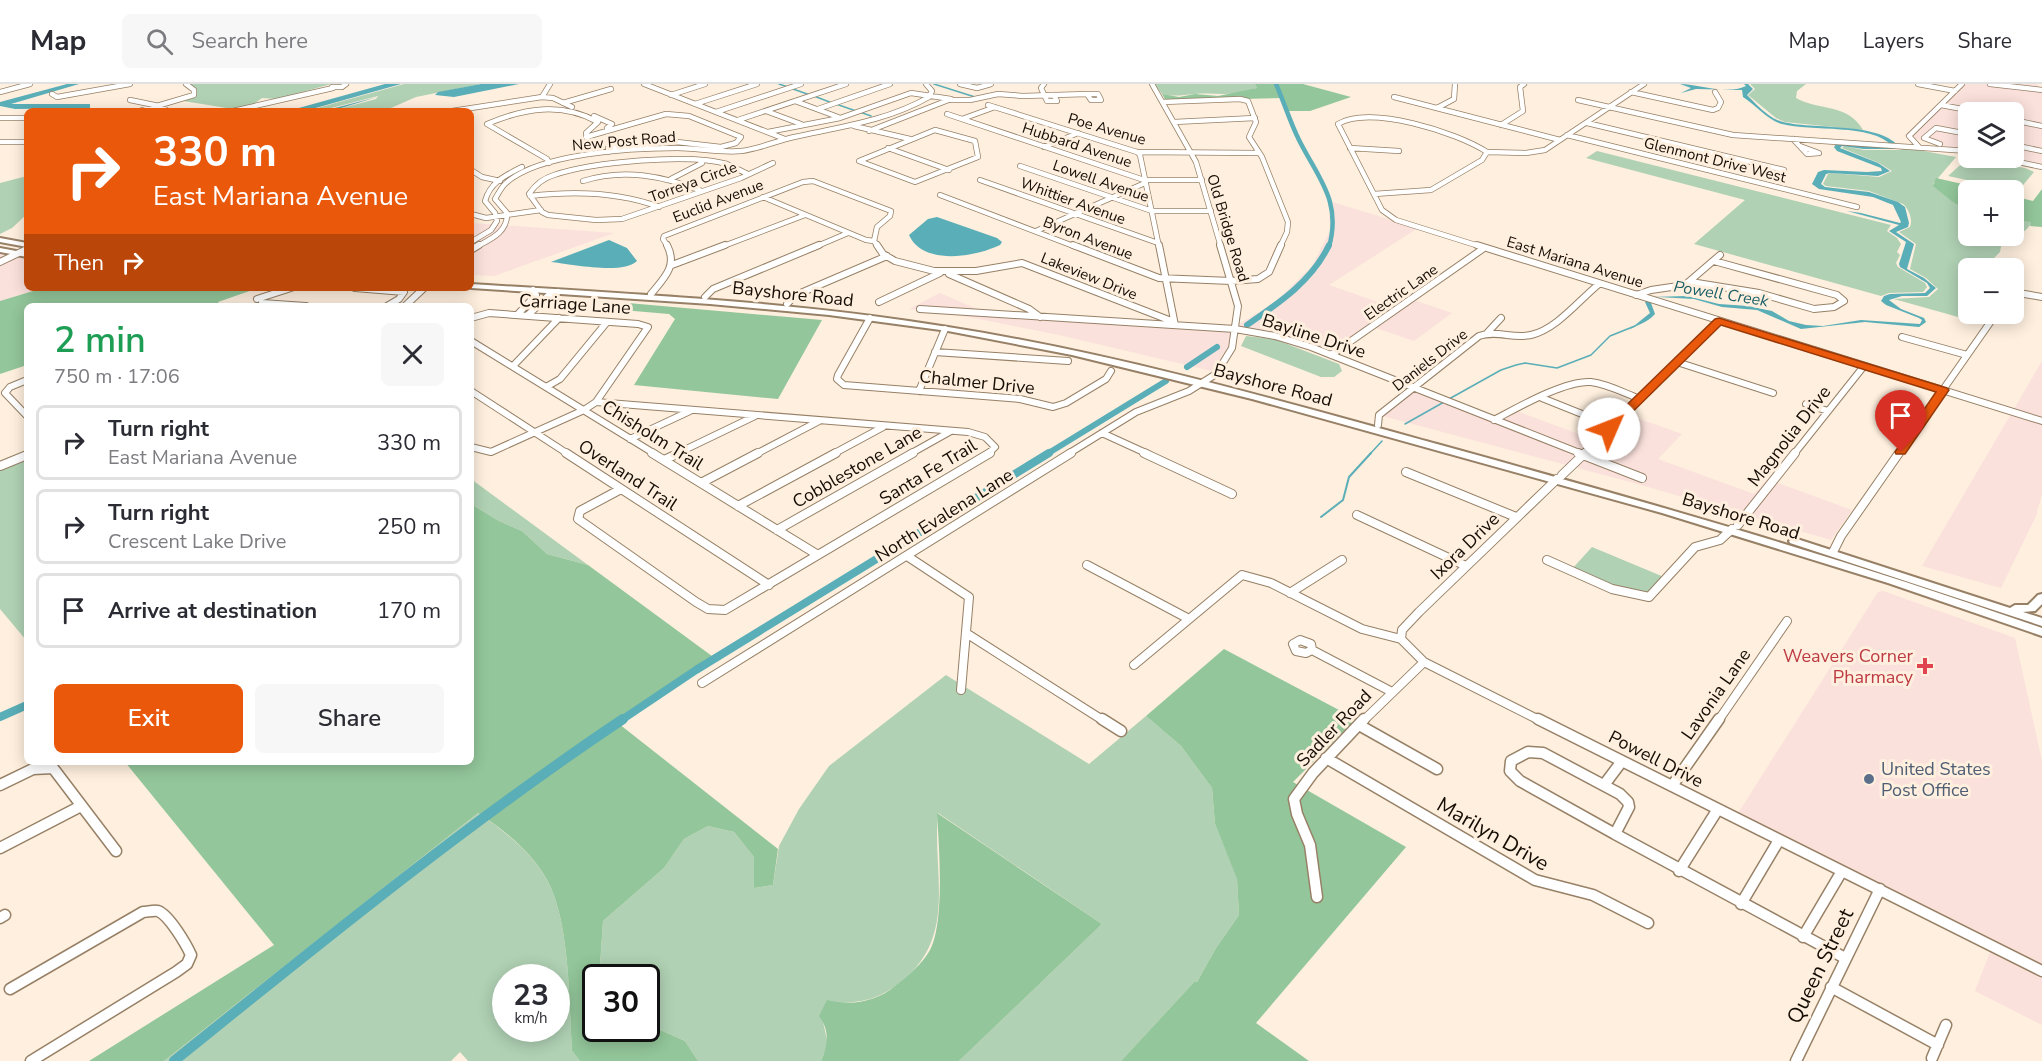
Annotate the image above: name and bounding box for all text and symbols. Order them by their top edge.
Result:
search box [122,14,542,68]
text: Map [30,22,86,60]
icon: search [143,25,176,58]
text: Search here [191,26,308,56]
text: Map [1788,27,1830,55]
text: Layers [1863,27,1924,55]
text: Share [1957,27,2012,55]
map controls [1958,102,2024,324]
button: layers [1958,102,2024,168]
street label: Poe Avenue [1066,108,1148,150]
street label: Hubbard Avenue [1020,118,1134,172]
text: 330 m [153,124,277,181]
street label: New Post Road [571,127,677,155]
icon: right [54,132,132,210]
street label: Glenmont Drive West [1642,133,1789,188]
street label: Lowell Avenue [1050,155,1152,207]
street label: Torreya Circle [646,157,740,207]
street label: Old Bridge Road [1202,172,1254,284]
street label: Whittier Avenue [1018,173,1128,229]
street label: Euclid Avenue [670,175,766,227]
text: East Mariana Avenue [153,178,408,215]
button: + [1958,180,2024,246]
street label: Byron Avenue [1040,212,1136,264]
street label: East Mariana Avenue [1504,232,1646,292]
icon: right [116,246,149,279]
text: Then [54,248,104,278]
street label: Lakeview Drive [1038,248,1140,304]
button: − [1958,258,2024,324]
street label: Electric Lane [1360,259,1442,325]
street label: Bayshore Road [731,276,855,312]
water label: Powell Creek [1672,276,1771,312]
street label: Carriage Lane [518,288,632,320]
street label: Bayline Drive [1259,308,1369,364]
text: 2 min [54,316,146,365]
button: close [381,323,444,386]
street label: Daniels Drive [1388,324,1472,396]
street label: Bayshore Road [1211,358,1335,412]
text: 750 m · 17:06 [54,363,180,390]
street label: Chalmer Drive [918,364,1036,400]
street label: Magnolia Drive [1742,381,1836,491]
pin [1875,390,1926,452]
street label: Chisholm Trail [598,394,709,476]
position arrow [1577,397,1641,461]
icon: arrive [1884,399,1917,432]
text: Turn right [108,414,209,444]
street label: Cobblestone Lane [788,420,926,514]
icon: right [57,426,90,459]
text: 330 m [377,428,441,458]
street label: Santa Fe Trail [875,433,982,511]
street label: Overland Trail [574,434,683,516]
text: East Mariana Avenue [108,444,297,471]
street label: North Evalena Lane [870,463,1018,567]
street label: Bayshore Road [1679,487,1803,545]
text: Turn right [108,498,209,528]
street label: Ixora Drive [1425,507,1505,585]
icon: right [57,510,90,543]
text: 250 m [377,512,441,542]
text: Crescent Lake Drive [108,528,286,555]
icon: arrive [57,594,90,627]
text: Arrive at destination [108,596,317,626]
text: 170 m [377,596,441,626]
street label: Lavonia Lane [1676,644,1756,744]
place label: Weavers Corner Pharmacy [1783,644,1914,689]
marker: Weavers Corner Pharmacy [1918,659,1932,673]
button: Exit [54,684,243,753]
button: Share [255,684,444,753]
street label: Sadler Road [1291,684,1377,772]
street label: Powell Drive [1604,725,1708,793]
place label: United States Post Office [1881,757,1991,802]
marker: United States Post Office [1862,772,1876,786]
street label: Marilyn Drive [1432,791,1554,877]
street label: Queen Street [1780,903,1860,1028]
speed limit sign: 30 [582,964,660,1042]
text: 23 [513,975,549,1016]
text: km/h [514,1008,548,1028]

